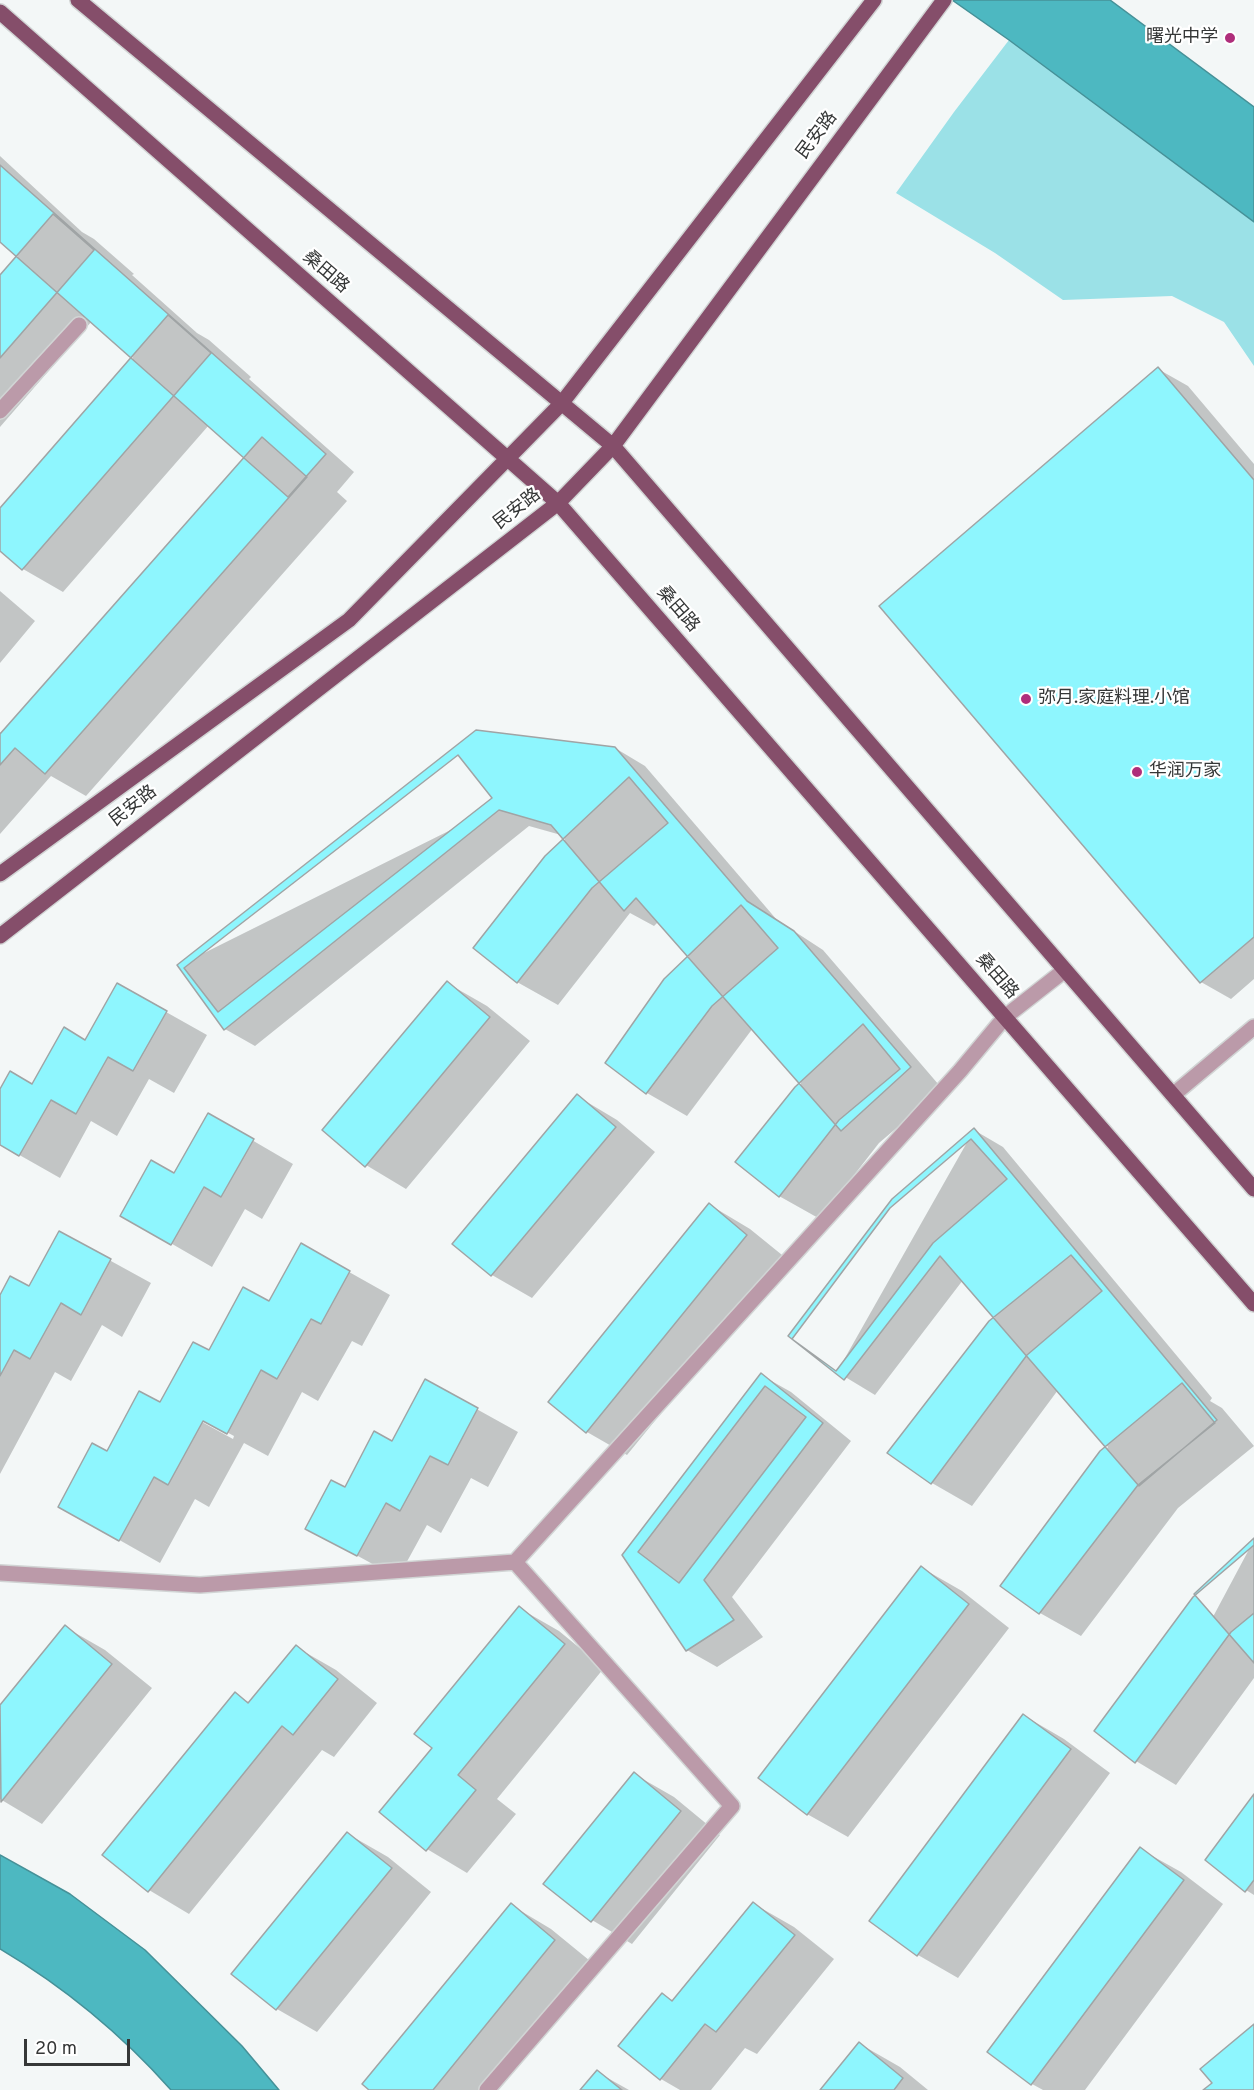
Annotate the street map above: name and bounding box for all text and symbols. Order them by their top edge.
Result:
place label: 曙光中学 [1146,27,1218,49]
marker: 曙光中学 [1223,31,1237,45]
street label: 民安路 [793,108,843,164]
street label: 桑田路 [298,247,352,299]
street label: 民安路 [490,485,546,535]
street label: 桑田路 [651,583,703,637]
place label: 弥月.家庭料理.小馆 [1038,688,1190,710]
marker: 弥月.家庭料理.小馆 [1019,692,1033,706]
place label: 华润万家 [1149,761,1221,783]
marker: 华润万家 [1130,765,1144,779]
street label: 民安路 [106,782,162,832]
street label: 桑田路 [970,950,1022,1004]
scale bar [27,2027,134,2065]
text: 20 m [35,2038,77,2061]

